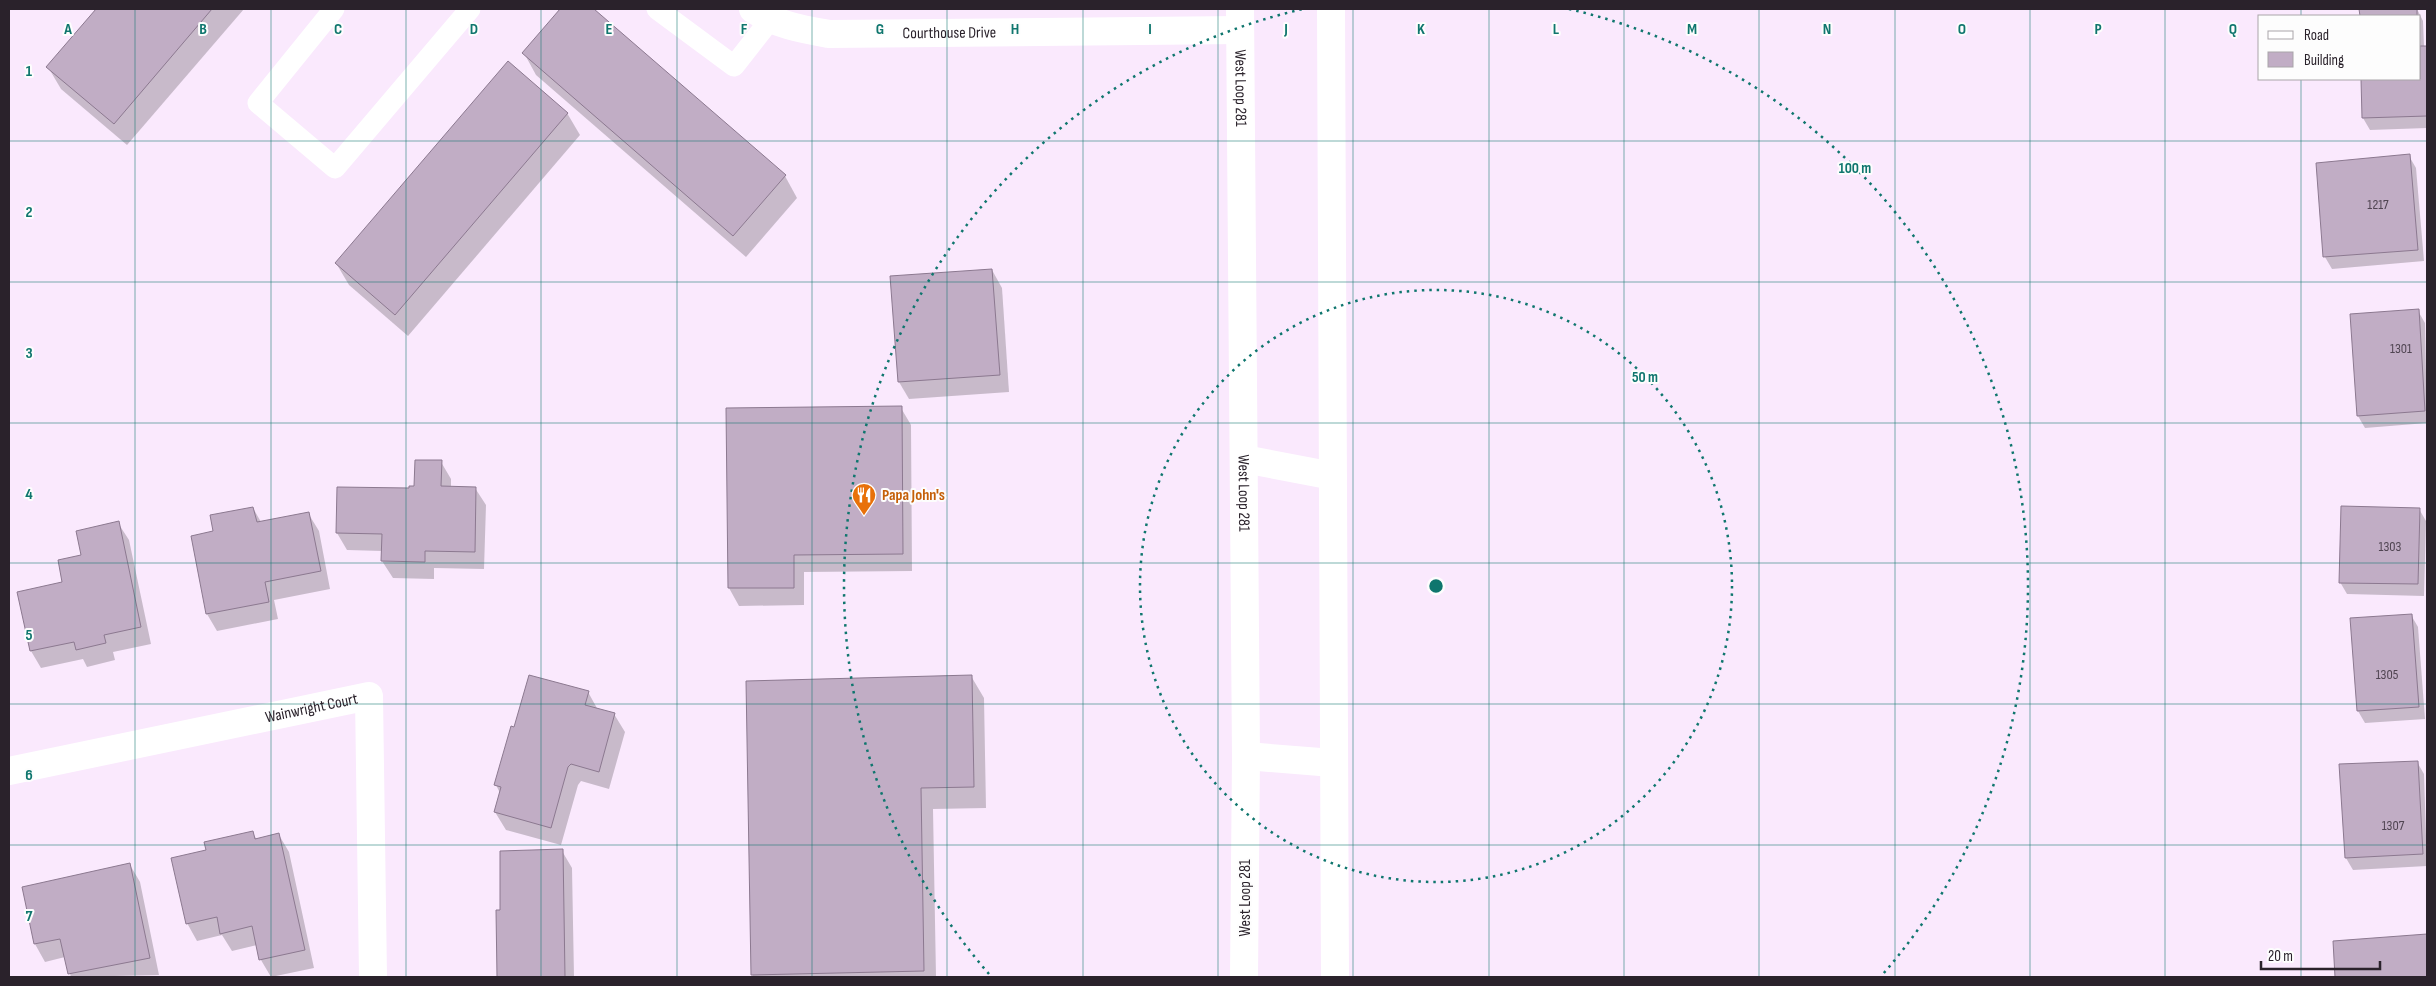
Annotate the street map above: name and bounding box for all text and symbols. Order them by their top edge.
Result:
legend [2258,15,2421,80]
text: A [63,20,72,39]
text: B [199,20,207,39]
text: C [334,20,342,39]
text: D [470,20,478,39]
text: E [606,20,613,39]
text: F [741,20,748,39]
text: G [876,20,884,39]
text: H [1011,20,1019,39]
text: I [1148,20,1152,39]
text: J [1283,20,1288,39]
text: K [1417,20,1425,39]
text: L [1553,20,1560,39]
text: M [1687,20,1697,39]
text: N [1823,20,1831,39]
text: O [1958,20,1966,39]
text: P [2094,20,2102,39]
text: Q [2229,20,2237,39]
street label: Courthouse Drive [902,23,996,43]
text: Road [2304,26,2329,45]
street label: West Loop 281 [1231,49,1250,127]
text: Building [2304,51,2344,70]
text: 1 [26,62,33,81]
text: 100 m [1839,159,1871,178]
house number: 1217 [2367,196,2389,213]
text: 2 [25,203,33,222]
house number: 1301 [2390,340,2412,357]
text: 3 [25,344,33,363]
text: 50 m [1632,368,1658,387]
street label: West Loop 281 [1234,454,1254,532]
restaurant icon: Papa John's [851,482,877,516]
text: 4 [25,485,33,504]
place label: Papa John's [882,486,945,505]
house number: 1303 [2379,538,2402,555]
centre of rings [1427,577,1445,595]
text: 5 [25,626,33,645]
house number: 1305 [2376,666,2399,683]
street label: Wainwright Court [264,689,360,727]
text: 6 [25,766,33,785]
house number: 1307 [2382,817,2405,834]
street label: West Loop 281 [1236,859,1255,937]
text: 7 [26,907,33,926]
scale bar [2261,938,2380,970]
text: 20 m [2268,947,2293,966]

